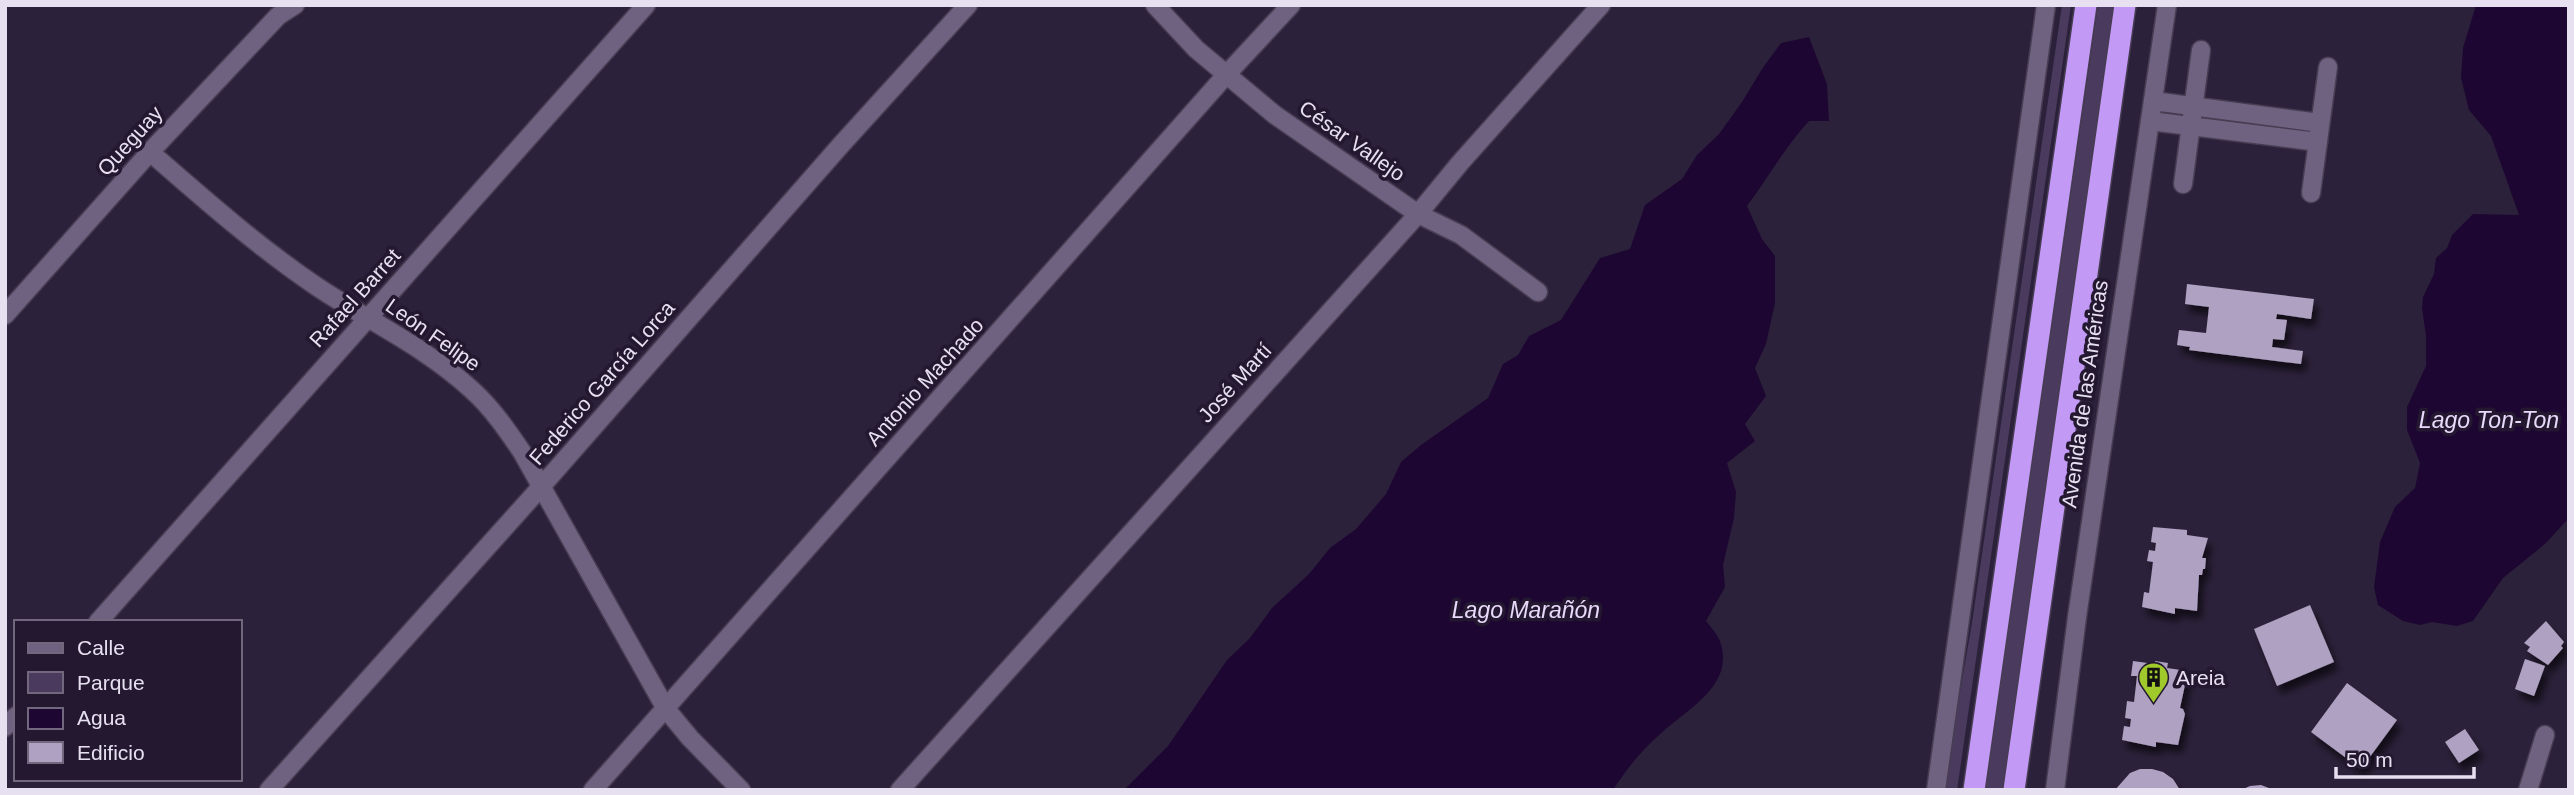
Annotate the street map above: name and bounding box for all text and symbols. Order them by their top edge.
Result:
street label: César Vallejo [1295,96,1409,185]
street label: Queguay [93,101,167,180]
street label: Rafael Barret [305,244,405,351]
street label: Avenida de las Américas [2057,279,2112,509]
street label: León Felipe [382,294,485,375]
street label: Federico García Lorca [524,296,679,469]
street label: Antonio Machado [861,313,988,450]
street label: José Martí [1193,338,1276,427]
water label: Lago Ton-Ton [2419,407,2559,433]
water label: Lago Marañón [1452,597,1600,623]
legend [14,620,242,781]
text: Calle [77,636,125,659]
building icon: Areia [2136,661,2170,705]
place label: Areia [2176,666,2225,689]
text: Parque [77,671,145,694]
text: Agua [77,706,126,729]
scale bar [2336,736,2474,780]
text: Edificio [77,741,145,764]
text: 50 m [2346,748,2393,771]

